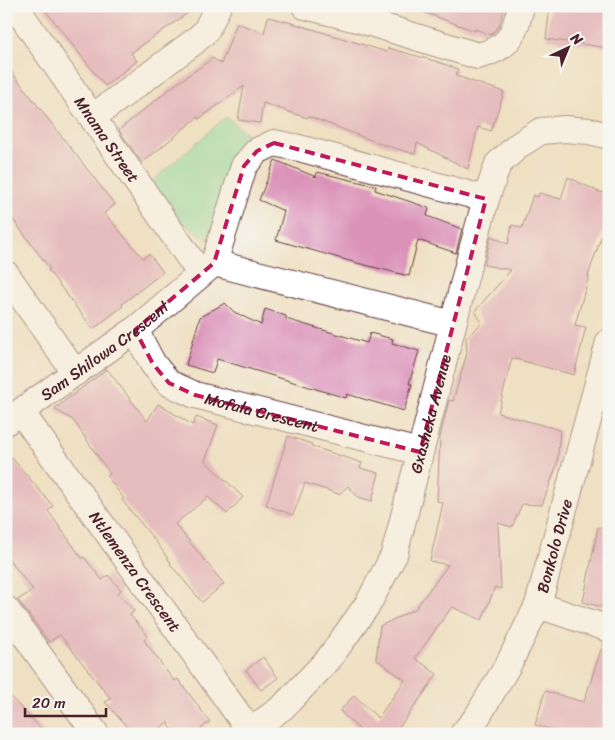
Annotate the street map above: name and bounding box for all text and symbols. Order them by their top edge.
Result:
north arrow [542,22,592,72]
text: N [564,26,589,52]
street label: Mnama Street [67,90,148,189]
street label: Sam Shilowa Crescent [34,292,176,408]
street label: Gxasheka Avenue [401,351,459,476]
street label: Mofala Crescent [202,384,322,440]
street label: Bonkolo Drive [527,495,581,596]
street label: Ntlemenza Crescent [82,504,189,638]
scale bar [25,685,106,717]
text: 20 m [32,690,66,716]

